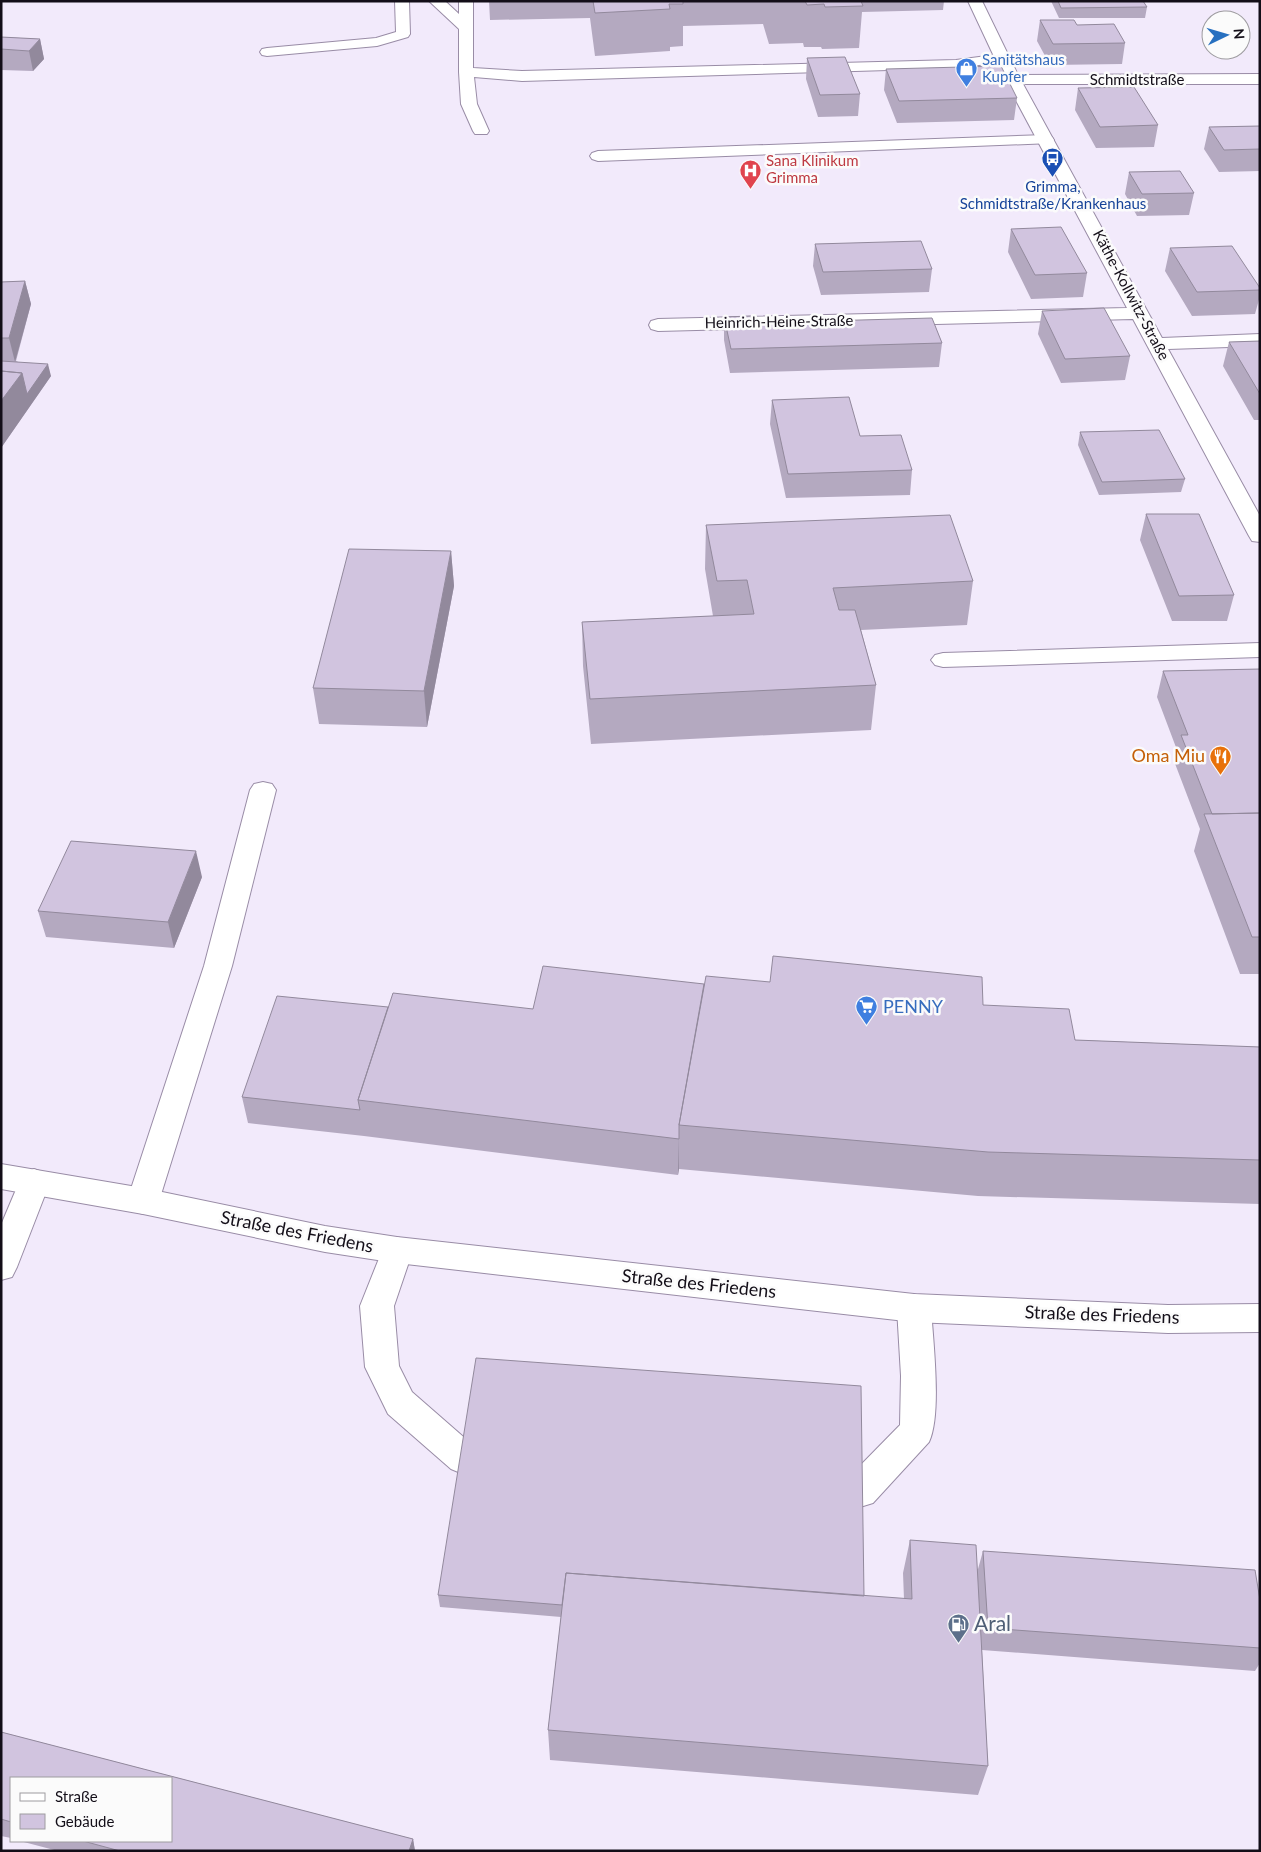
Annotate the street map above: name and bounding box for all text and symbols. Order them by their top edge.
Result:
north arrow [1201,10,1251,60]
text: N [1231,28,1248,40]
place label: Sanitätshaus Kupfer [982,50,1065,85]
shop icon: Sanitätshaus Kupfer [954,57,978,88]
street label: Schmidtstraße [1090,70,1184,88]
bus stop icon: Grimma, Schmidtstraße/Krankenhaus [1041,146,1065,177]
place label: Sana Klinikum Grimma [766,151,859,186]
hospital icon: Sana Klinikum Grimma [738,158,762,189]
place label: Grimma, Schmidtstraße/Krankenhaus [960,177,1146,212]
street label: Käthe-Kollwitz-Straße [1090,226,1174,363]
street label: Heinrich-Heine-Straße [705,311,853,331]
place label: Oma Miu [1131,744,1205,766]
restaurant icon: Oma Miu [1209,744,1233,775]
supermarket icon: PENNY [855,995,879,1026]
place label: PENNY [883,995,944,1017]
street label: Straße des Friedens [219,1205,376,1257]
street label: Straße des Friedens [621,1264,777,1302]
street label: Straße des Friedens [1024,1300,1180,1328]
place label: Aral [974,1610,1011,1635]
fuel station icon: Aral [946,1612,970,1643]
legend [10,1777,172,1842]
text: Straße [55,1787,98,1805]
text: Gebäude [55,1812,114,1830]

